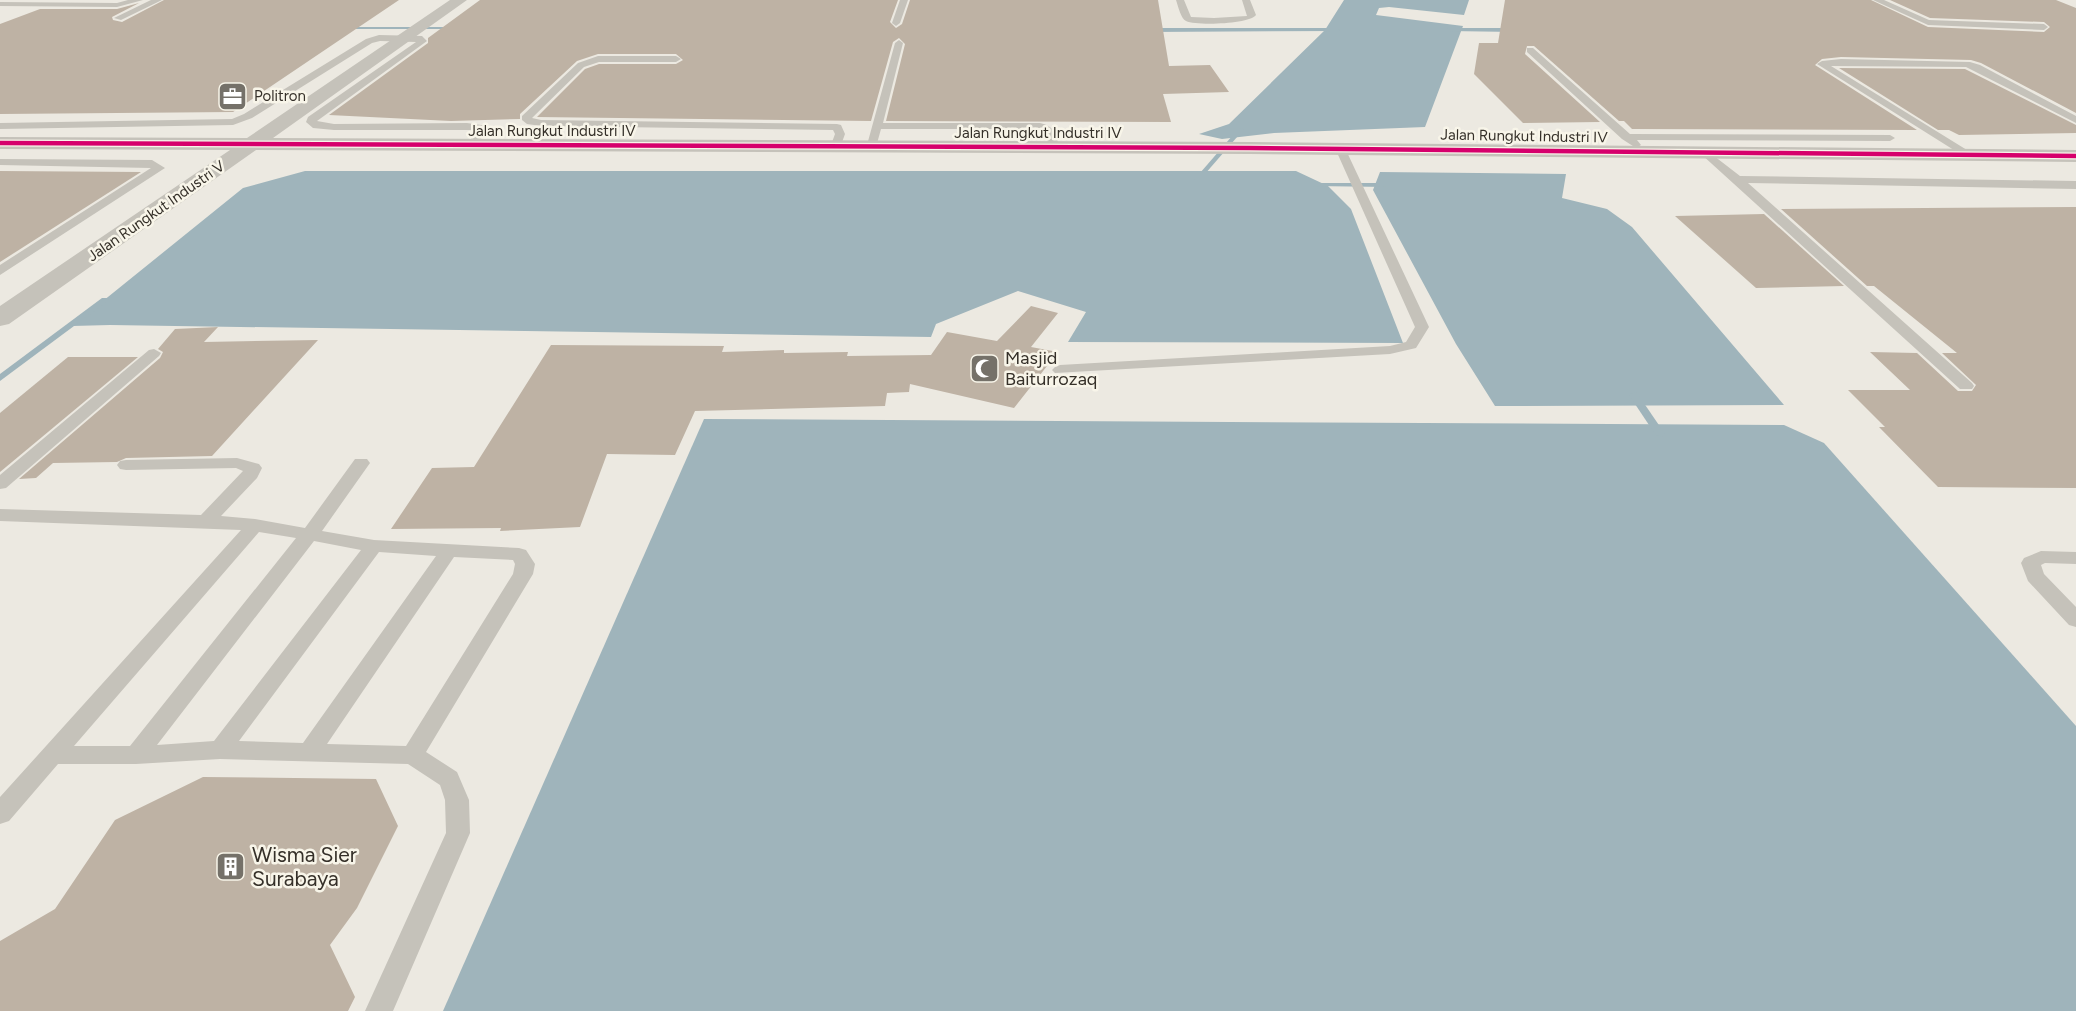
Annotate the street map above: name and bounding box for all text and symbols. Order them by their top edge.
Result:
office icon: Politron [217,80,249,112]
place label: Politron [254,87,306,105]
street label: Jalan Rungkut Industri IV [468,122,636,140]
street label: Jalan Rungkut Industri IV [954,124,1122,142]
street label: Jalan Rungkut Industri IV [1440,126,1608,146]
street label: Jalan Rungkut Industri V [84,156,229,265]
place label: Masjid Baiturrozaq [1005,347,1097,390]
mosque icon: Masjid Baiturrozaq [968,352,1000,384]
place label: Wisma Sier Surabaya [252,842,357,891]
building icon: Wisma Sier Surabaya [215,851,247,883]

